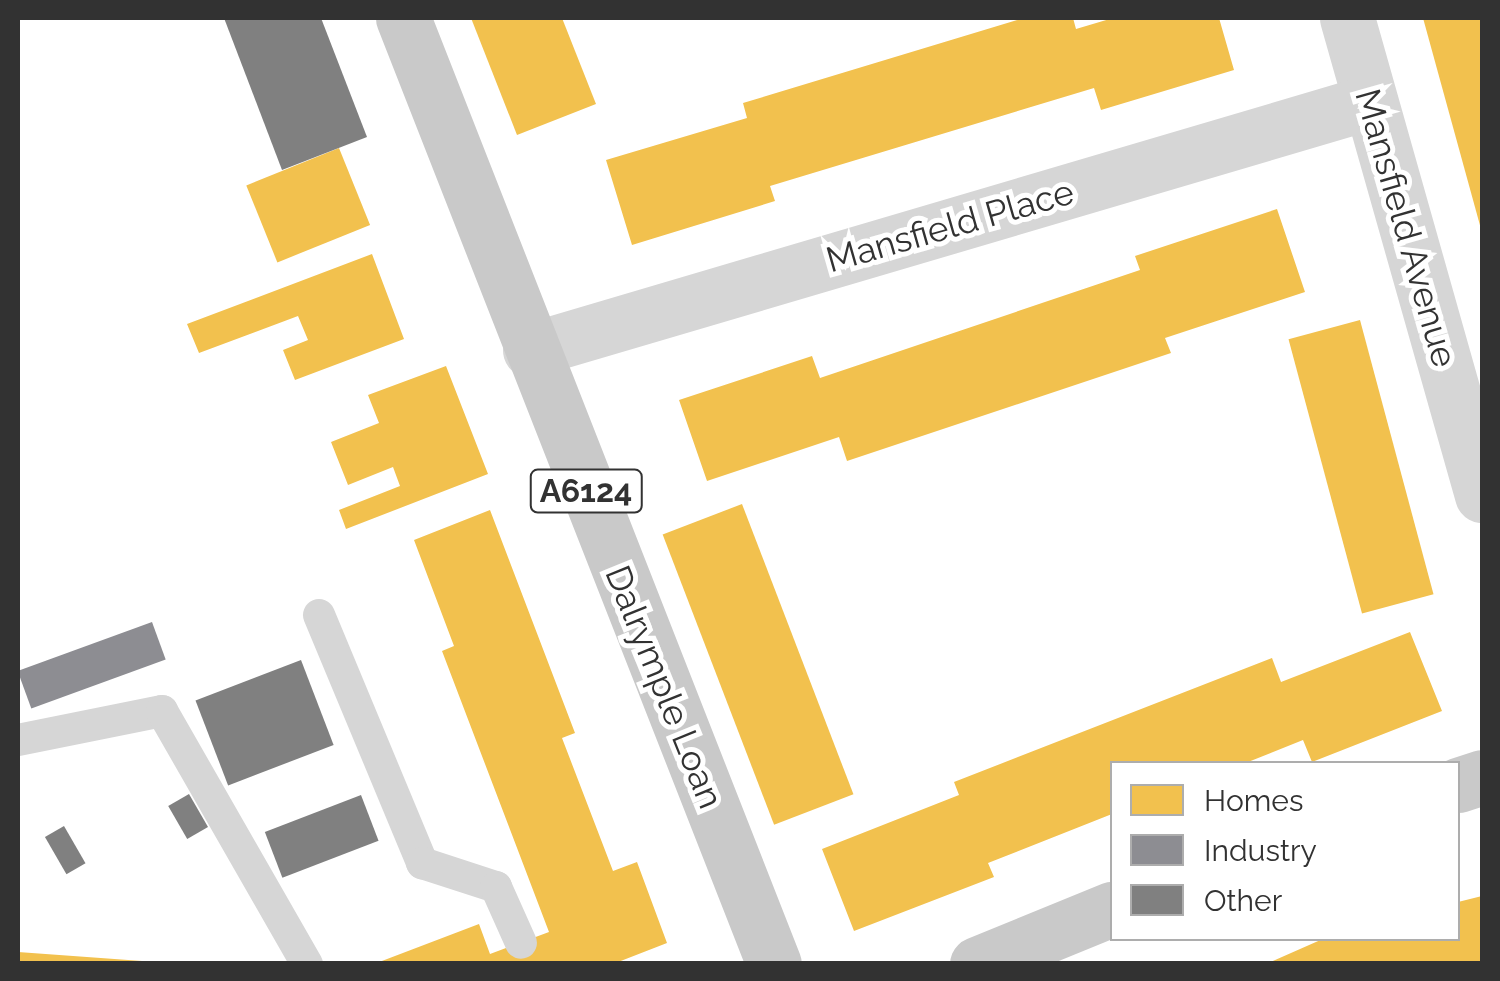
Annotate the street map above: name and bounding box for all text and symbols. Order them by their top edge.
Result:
street label: Mansfield Avenue [1346,84,1466,372]
street label: Mansfield Place [822,171,1078,281]
road number: A6124 [528,464,644,518]
street label: Dalrymple Loan [596,560,732,814]
legend [1110,761,1460,941]
text: Homes [1204,783,1303,818]
text: Industry [1204,833,1317,868]
text: Other [1204,883,1282,918]

